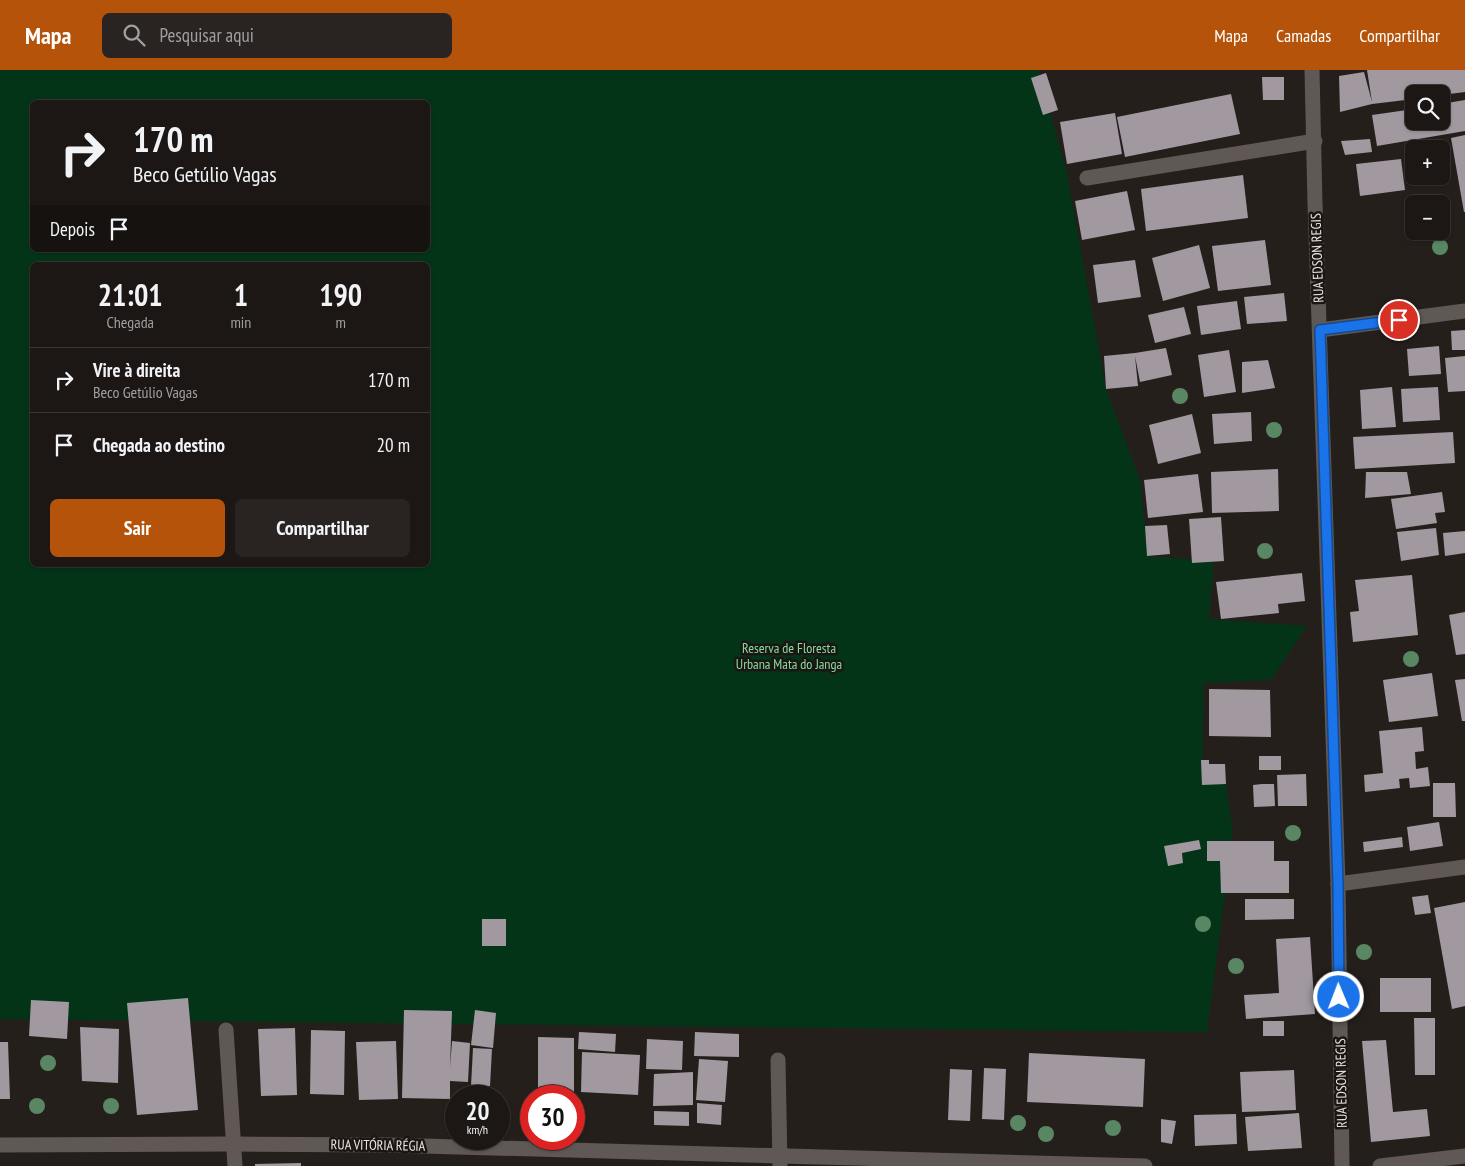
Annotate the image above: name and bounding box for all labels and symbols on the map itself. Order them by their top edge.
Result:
street label: RUA EDSON REGIS [1306,213,1328,303]
pin [1378,299,1420,341]
park label: Reserva de Floresta Urbana Mata do Janga [736,639,842,673]
position arrow [1312,970,1364,1022]
street label: RUA EDSON REGIS [1331,1038,1351,1128]
speed limit sign: 30 [520,1085,585,1150]
street label: RUA VITÓRIA RÉGIA [331,1135,426,1155]

